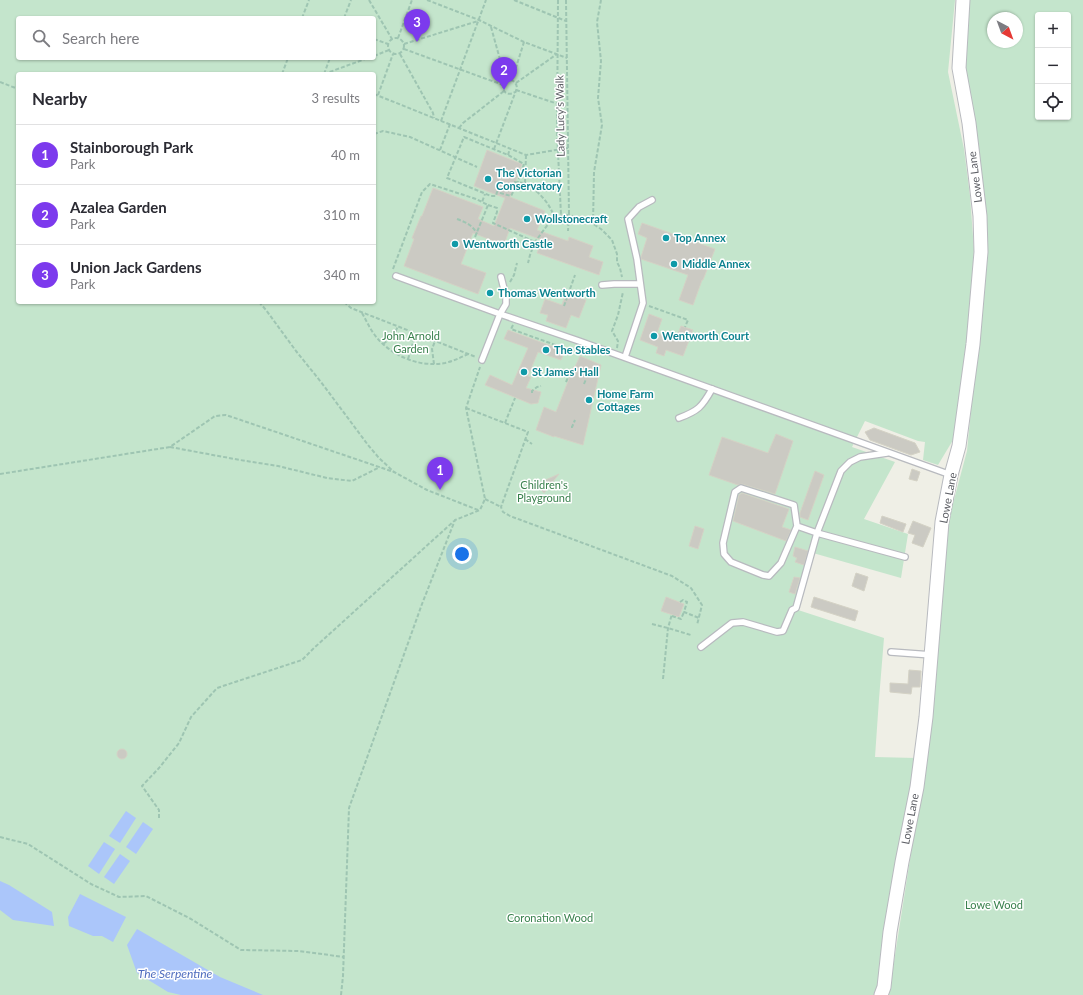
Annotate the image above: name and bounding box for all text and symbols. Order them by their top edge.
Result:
pin: 3 [404,9,430,42]
north arrow [987,12,1023,48]
map controls [1035,12,1071,120]
button: + [1035,12,1071,48]
search box [16,16,376,60]
icon: search [30,27,52,49]
text: Search here [62,29,139,47]
button: − [1035,48,1071,84]
pin: 2 [491,57,517,90]
street label: Lady Lucy's Walk [552,75,567,157]
button: locate [1035,84,1071,120]
text: Nearby [32,88,87,109]
text: 3 results [312,90,360,106]
text: Stainborough Park [70,138,193,156]
text: 1 [41,147,49,163]
text: 40 m [331,147,360,163]
street label: Lowe Lane [965,150,984,203]
text: Park [70,156,95,172]
place label: The Victorian Conservatory [496,166,562,192]
marker: The Victorian Conservatory [483,174,493,184]
text: Azalea Garden [70,198,167,216]
text: 2 [41,207,49,223]
text: 310 m [323,207,360,223]
place label: Wollstonecraft [535,212,608,225]
marker: Wollstonecraft [522,214,532,224]
text: Park [70,216,95,232]
place label: Top Annex [674,231,726,244]
marker: Top Annex [661,233,671,243]
place label: Wentworth Castle [463,237,553,250]
marker: Wentworth Castle [450,239,460,249]
place label: Middle Annex [682,257,750,270]
text: Union Jack Gardens [70,258,202,276]
marker: Middle Annex [669,259,679,269]
text: 3 [41,267,49,283]
text: 340 m [323,267,360,283]
text: Park [70,276,95,292]
place label: Thomas Wentworth [498,286,596,299]
marker: Thomas Wentworth [485,288,495,298]
park label: John Arnold Garden [382,329,440,355]
place label: Wentworth Court [662,329,750,342]
marker: Wentworth Court [649,331,659,341]
place label: The Stables [554,343,611,356]
marker: The Stables [541,345,551,355]
place label: St James' Hall [532,365,599,378]
marker: St James' Hall [519,367,529,377]
place label: Home Farm Cottages [597,387,654,413]
marker: Home Farm Cottages [584,395,594,405]
pin: 1 [427,457,453,490]
street label: Lowe Lane [936,471,959,524]
park label: Children's Playground [517,478,571,504]
your location [452,544,472,564]
street label: Lowe Lane [898,792,921,845]
park label: Lowe Wood [965,898,1023,911]
park label: Coronation Wood [507,911,593,924]
water label: The Serpentine [138,966,213,981]

